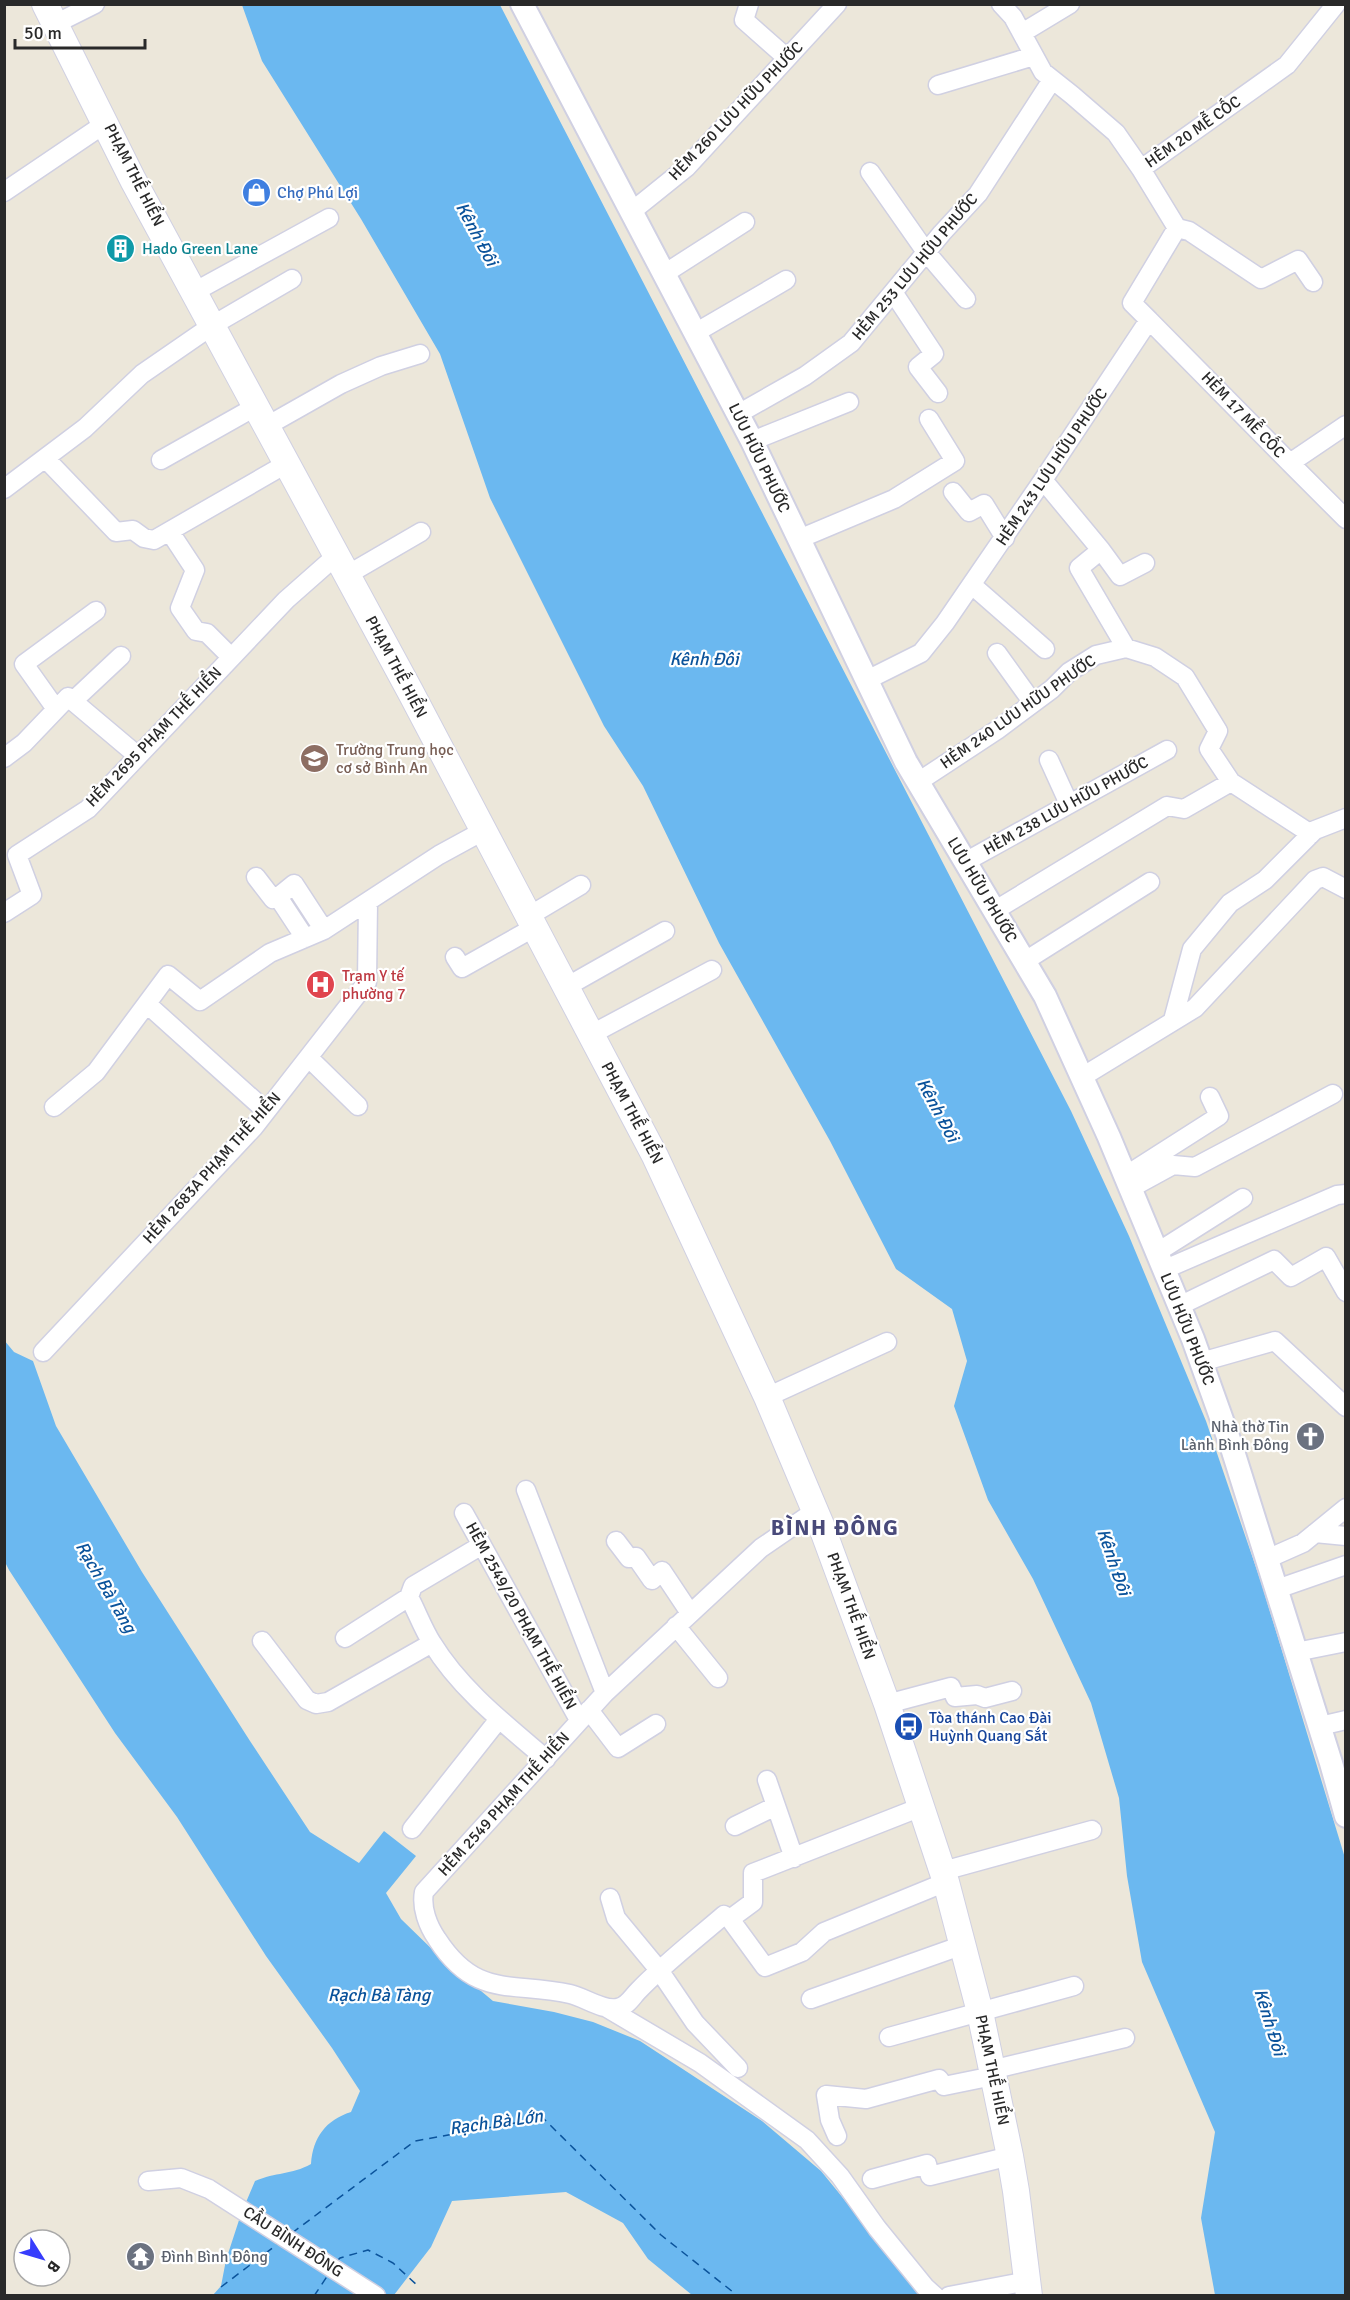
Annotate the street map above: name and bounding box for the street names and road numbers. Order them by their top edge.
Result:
street label: HẺM 260 LƯU HỮU PHƯỚC [664,37,808,185]
street label: HẺM 20 MỄ CỐC [1140,89,1245,172]
street label: PHẠM THẾ HIỂN [99,119,170,230]
street label: HẺM 253 LƯU HỮU PHƯỚC [848,189,982,344]
street label: HẺM 17 MỄ CỐC [1197,366,1292,463]
street label: HẺM 243 LƯU HỮU PHƯỚC [992,384,1112,549]
street label: LƯU HỮU PHƯỚC [724,400,794,516]
street label: PHẠM THẾ HIỂN [361,612,433,721]
street label: HẺM 240 LƯU HỮU PHƯỚC [936,650,1100,773]
street label: HẺM 2695 PHẠM THẾ HIỂN [80,661,226,811]
street label: HẺM 238 LƯU HỮU PHƯỚC [980,752,1152,860]
street label: LƯU HỮU PHƯỚC [943,834,1022,947]
street label: PHẠM THẾ HIỂN [597,1058,669,1167]
street label: HẺM 2683A PHẠM THẾ HIỂN [137,1087,285,1248]
street label: LƯU HỮU PHƯỚC [1155,1270,1219,1389]
street label: HẺM 2549/20 PHẠM THẾ HIỂN [461,1518,583,1713]
street label: PHẠM THẾ HIỂN [822,1549,882,1662]
street label: HẺM 2549 PHẠM THẾ HIỂN [432,1726,574,1880]
street label: PHẠM THẾ HIỂN [970,2012,1015,2127]
street label: CẦU BÌNH ĐÔNG [239,2201,348,2282]

